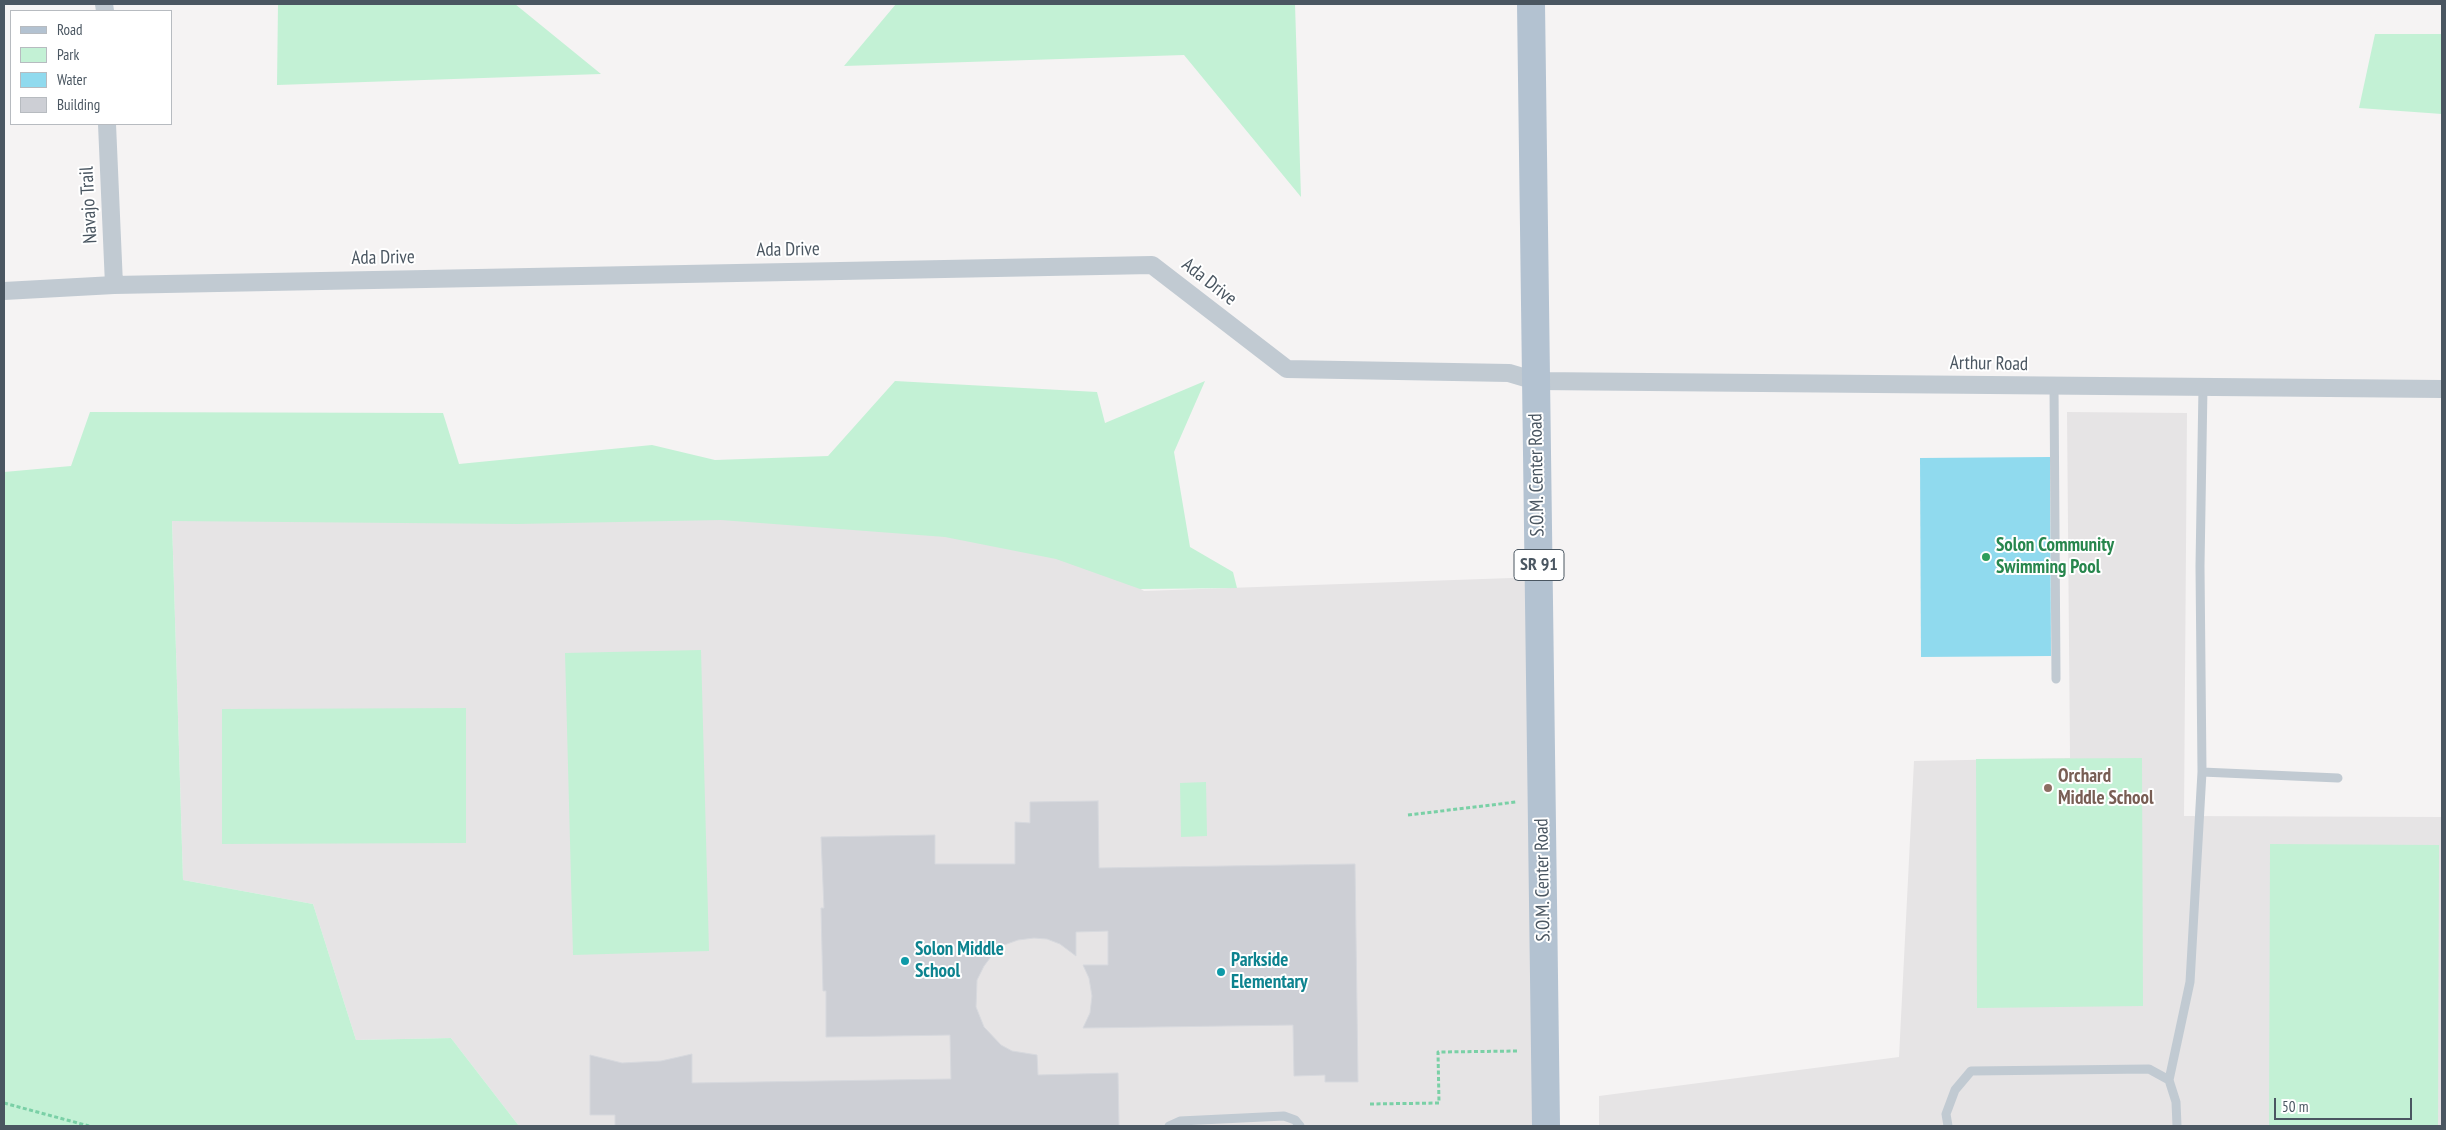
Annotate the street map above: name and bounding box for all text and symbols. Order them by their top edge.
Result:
legend [10,10,172,125]
text: Road [57,20,83,39]
text: Park [57,45,79,64]
text: Water [57,70,87,89]
text: Building [57,95,100,114]
street label: Navajo Trail [76,166,102,244]
street label: Ada Drive [756,238,820,262]
street label: Ada Drive [351,246,415,270]
street label: Ada Drive [1177,254,1241,310]
street label: Arthur Road [1950,352,2028,376]
street label: S.O.M. Center Road [1525,413,1549,537]
place label: Solon Community Swimming Pool [1996,535,2114,579]
road number: SR 91 [1514,550,1564,580]
marker: Solon Community Swimming Pool [1980,551,1992,563]
place label: Orchard Middle School [2058,766,2153,810]
marker: Orchard Middle School [2042,782,2054,794]
street label: S.O.M. Center Road [1531,818,1555,942]
place label: Solon Middle School [915,939,1004,983]
place label: Parkside Elementary [1231,950,1308,994]
marker: Solon Middle School [899,955,911,967]
marker: Parkside Elementary [1215,966,1227,978]
scale bar [2276,1088,2414,1120]
text: 50 m [2282,1097,2308,1116]

